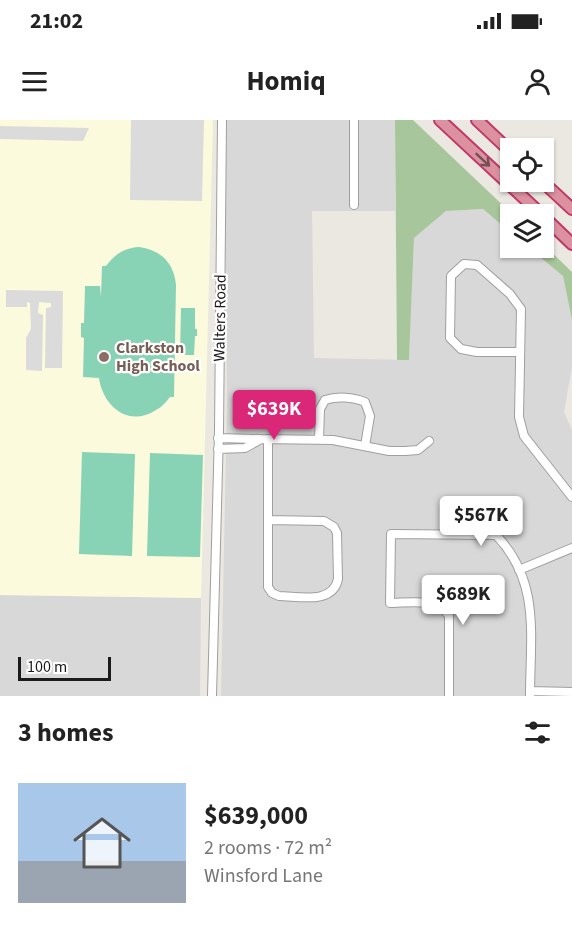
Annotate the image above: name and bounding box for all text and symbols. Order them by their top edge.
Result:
text: 21:02 [30,5,83,37]
text: Homiq [246,62,326,101]
icon: menu [18,65,51,98]
icon: person [521,65,554,98]
map controls [500,138,554,258]
button: locate [500,138,554,192]
one-way arrow [475,153,490,167]
button: layers [500,204,554,258]
street label: Walters Road [208,274,232,362]
place label: Clarkston High School [116,337,200,377]
marker: Clarkston High School [97,350,111,364]
pin: $639K [232,390,316,441]
text: $639K [247,395,301,423]
pin: $567K [439,496,523,547]
text: $567K [454,501,508,529]
pin: $689K [421,575,505,626]
text: $689K [436,580,490,608]
scale bar [18,654,111,682]
text: 100 m [27,656,67,678]
text: 3 homes [18,714,113,751]
icon: filters [521,716,554,749]
text: $639,000 [204,797,308,834]
icon: home [66,807,138,879]
text: 2 rooms · 72 m² [204,834,332,862]
text: Winsford Lane [204,862,323,890]

